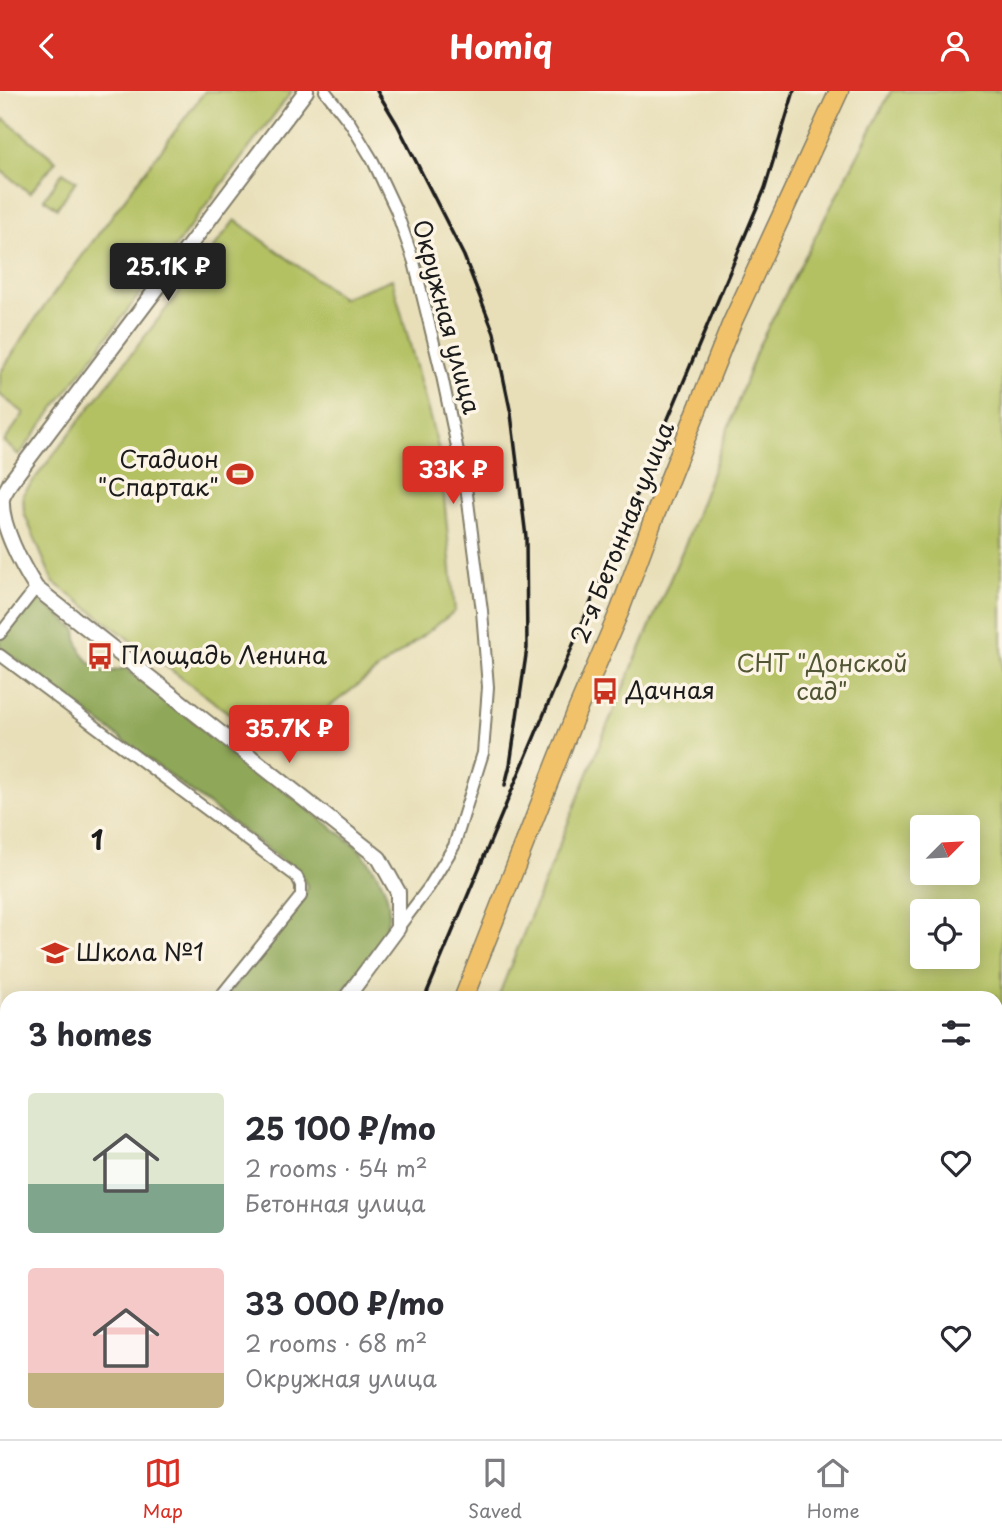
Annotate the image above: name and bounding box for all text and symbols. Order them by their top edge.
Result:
text: Homiq [449,22,553,70]
icon: back [28,27,66,65]
icon: person [936,27,974,65]
street label: Окружная улица [405,215,491,418]
pin: 25.1K ₽ [103,243,233,303]
text: 25.1K ₽ [126,248,210,283]
street label: 2-я Бетонная улица [560,416,682,649]
place label: Стадион "Спартак" [98,440,219,504]
pin: 33K ₽ [404,447,502,506]
text: 33K ₽ [419,451,487,486]
sports icon: Стадион "Спартак" [225,459,255,489]
place label: Площадь Ленина [121,636,327,672]
bus stop icon: Площадь Ленина [85,641,115,671]
park label: СНТ "Донской сад" [737,644,908,708]
place label: Дачная [625,671,715,707]
bus stop icon: Дачная [590,676,620,706]
pin: 35.7K ₽ [224,705,354,765]
text: 35.7K ₽ [245,710,333,745]
north arrow [910,815,980,885]
map controls [910,815,980,969]
district label: 1 [91,820,103,859]
button: locate [910,899,980,969]
place label: Школа №1 [76,933,204,969]
school or university icon: Школа №1 [40,938,70,968]
text: 3 homes [28,1011,152,1056]
icon: filters [937,1014,975,1052]
text: 25 100 ₽/mo [245,1105,436,1150]
icon: home [84,1121,168,1205]
icon: heart [937,1144,975,1182]
text: 2 rooms · 54 m² [245,1150,428,1185]
text: Бетонная улица [245,1185,425,1220]
text: 33 000 ₽/mo [245,1280,444,1325]
icon: home [84,1296,168,1380]
icon: heart [937,1319,975,1357]
text: 2 rooms · 68 m² [245,1325,427,1360]
text: Окружная улица [245,1360,437,1395]
tab: Map [142,1454,183,1524]
tab: Saved [468,1454,522,1524]
tab: Home [807,1454,860,1524]

